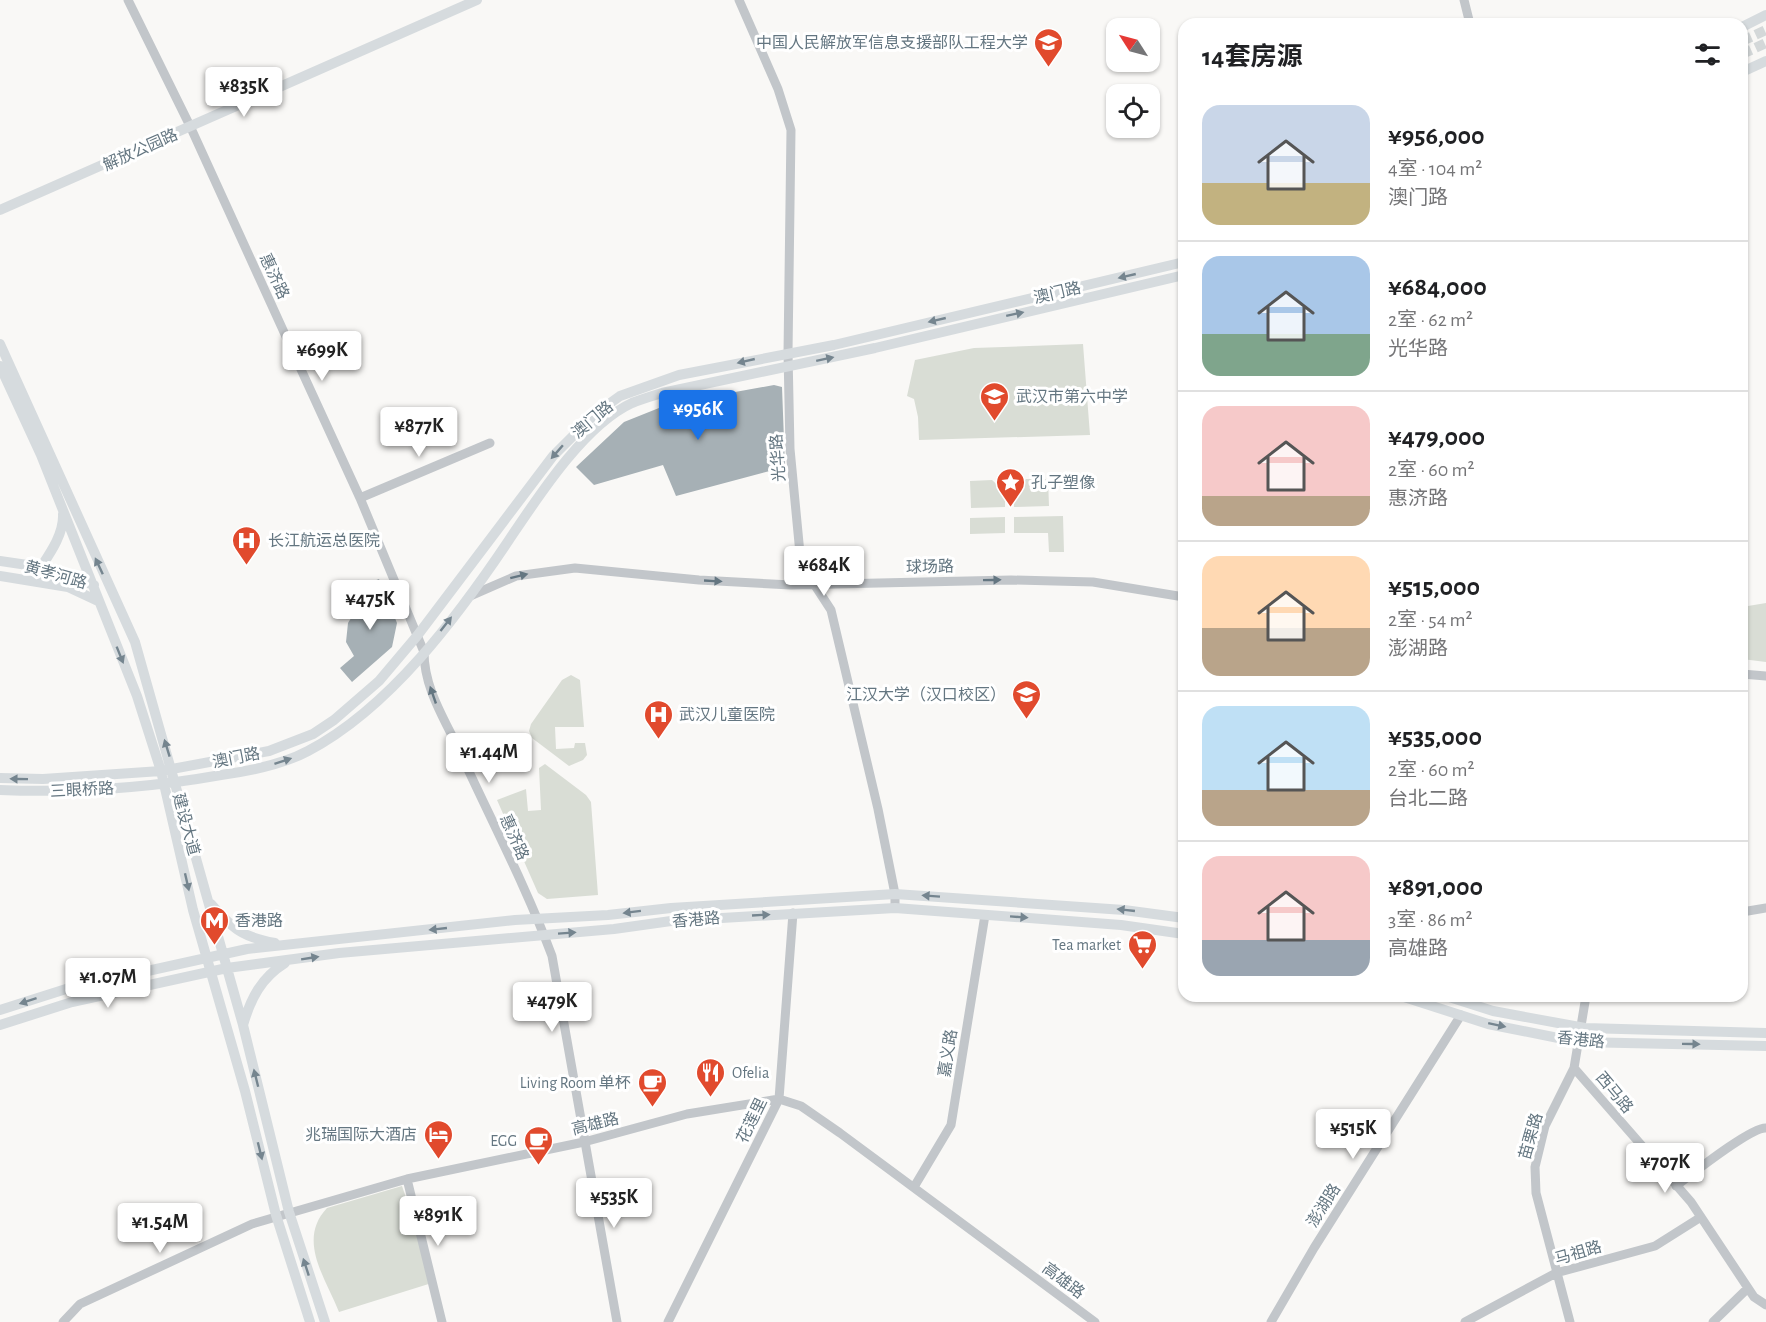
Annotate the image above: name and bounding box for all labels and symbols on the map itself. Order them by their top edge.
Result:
north arrow [1106,18,1160,72]
school or university icon: 中国人民解放军信息支援部队工程大学 [1033,26,1065,68]
place label: 中国人民解放军信息支援部队工程大学 [756,34,1028,51]
pin: ¥835K [202,67,286,118]
street label: 解放公园路 [100,125,180,173]
street label: 惠济路 [257,251,292,302]
one-way arrow [1117,271,1136,281]
street label: 澳门路 [1032,279,1082,306]
one-way arrow [1006,309,1024,319]
one-way arrow [927,316,946,325]
pin: ¥699K [280,331,364,382]
one-way arrow [816,353,834,363]
one-way arrow [737,357,755,367]
school or university icon: 武汉市第六中学 [979,380,1011,422]
place label: 武汉市第六中学 [1016,388,1128,405]
pin: ¥956K [656,390,740,441]
street label: 澳门路 [568,397,616,441]
pin: ¥877K [377,407,461,458]
street label: 光华路 [767,433,788,483]
one-way arrow [551,444,564,459]
place icon: 孔子塑像 [994,466,1026,508]
place label: 孔子塑像 [1031,474,1095,491]
hospital icon: 长江航运总医院 [231,524,263,566]
place label: 长江航运总医院 [268,532,380,549]
pin: ¥684K [782,546,866,597]
street label: 黄孝河路 [23,557,89,591]
one-way arrow [95,557,104,574]
street label: 球场路 [906,558,954,575]
one-way arrow [510,571,528,581]
one-way arrow [982,575,1001,585]
one-way arrow [703,576,722,585]
pin: ¥475K [328,580,412,631]
one-way arrow [439,616,452,632]
one-way arrow [115,646,125,664]
school or university icon: 江汉大学（汉口校区） [1011,678,1043,720]
one-way arrow [428,686,438,704]
place label: 江汉大学（汉口校区） [846,686,1006,703]
hospital icon: 武汉儿童医院 [642,698,674,740]
place label: 武汉儿童医院 [679,706,775,723]
pin: ¥1.44M [440,733,538,784]
one-way arrow [161,739,171,757]
street label: 澳门路 [211,745,261,770]
one-way arrow [274,756,292,765]
one-way arrow [10,774,29,784]
street label: 三眼桥路 [50,779,114,800]
street label: 建设大道 [170,791,203,857]
street label: 惠济路 [497,812,532,863]
one-way arrow [182,872,192,891]
one-way arrow [922,891,941,901]
metro station icon: 香港路 [198,904,230,946]
one-way arrow [1116,906,1135,915]
one-way arrow [622,908,641,917]
street label: 香港路 [671,909,721,930]
one-way arrow [752,910,771,919]
place label: 香港路 [235,912,283,929]
one-way arrow [1009,913,1028,922]
one-way arrow [428,924,447,933]
one-way arrow [558,928,577,938]
supermarket icon: Tea market [1126,928,1158,970]
place label: Tea market [1052,937,1121,953]
one-way arrow [301,953,320,962]
pin: ¥1.07M [59,958,157,1009]
pin: ¥479K [510,982,594,1033]
one-way arrow [19,996,37,1006]
one-way arrow [1488,1021,1507,1031]
street label: 嘉义路 [935,1028,960,1078]
street label: 香港路 [1556,1029,1606,1050]
one-way arrow [1681,1040,1700,1049]
restaurant icon: Ofelia [695,1056,727,1098]
place label: Ofelia [732,1065,769,1081]
cafe icon: Living Room 单杯 [636,1066,668,1108]
street label: 西马路 [1593,1068,1637,1116]
one-way arrow [251,1069,261,1087]
place label: Living Room 单杯 [520,1074,631,1091]
street label: 花莲里 [734,1095,770,1146]
street label: 高雄路 [570,1109,620,1138]
pin: ¥515K [1311,1109,1395,1160]
street label: 苗栗路 [1516,1111,1545,1162]
hotel icon: 兆瑞国际大酒店 [422,1118,454,1160]
cafe icon: EGG [522,1124,554,1166]
place label: 兆瑞国际大酒店 [305,1126,417,1143]
place label: EGG [490,1133,517,1149]
one-way arrow [256,1142,265,1160]
pin: ¥707K [1623,1143,1707,1194]
pin: ¥535K [572,1178,656,1229]
street label: 澎湖路 [1303,1180,1343,1230]
pin: ¥891K [396,1196,480,1247]
pin: ¥1.54M [111,1203,209,1254]
street label: 马祖路 [1553,1238,1604,1267]
one-way arrow [301,1258,310,1276]
street label: 高雄路 [1039,1259,1088,1302]

